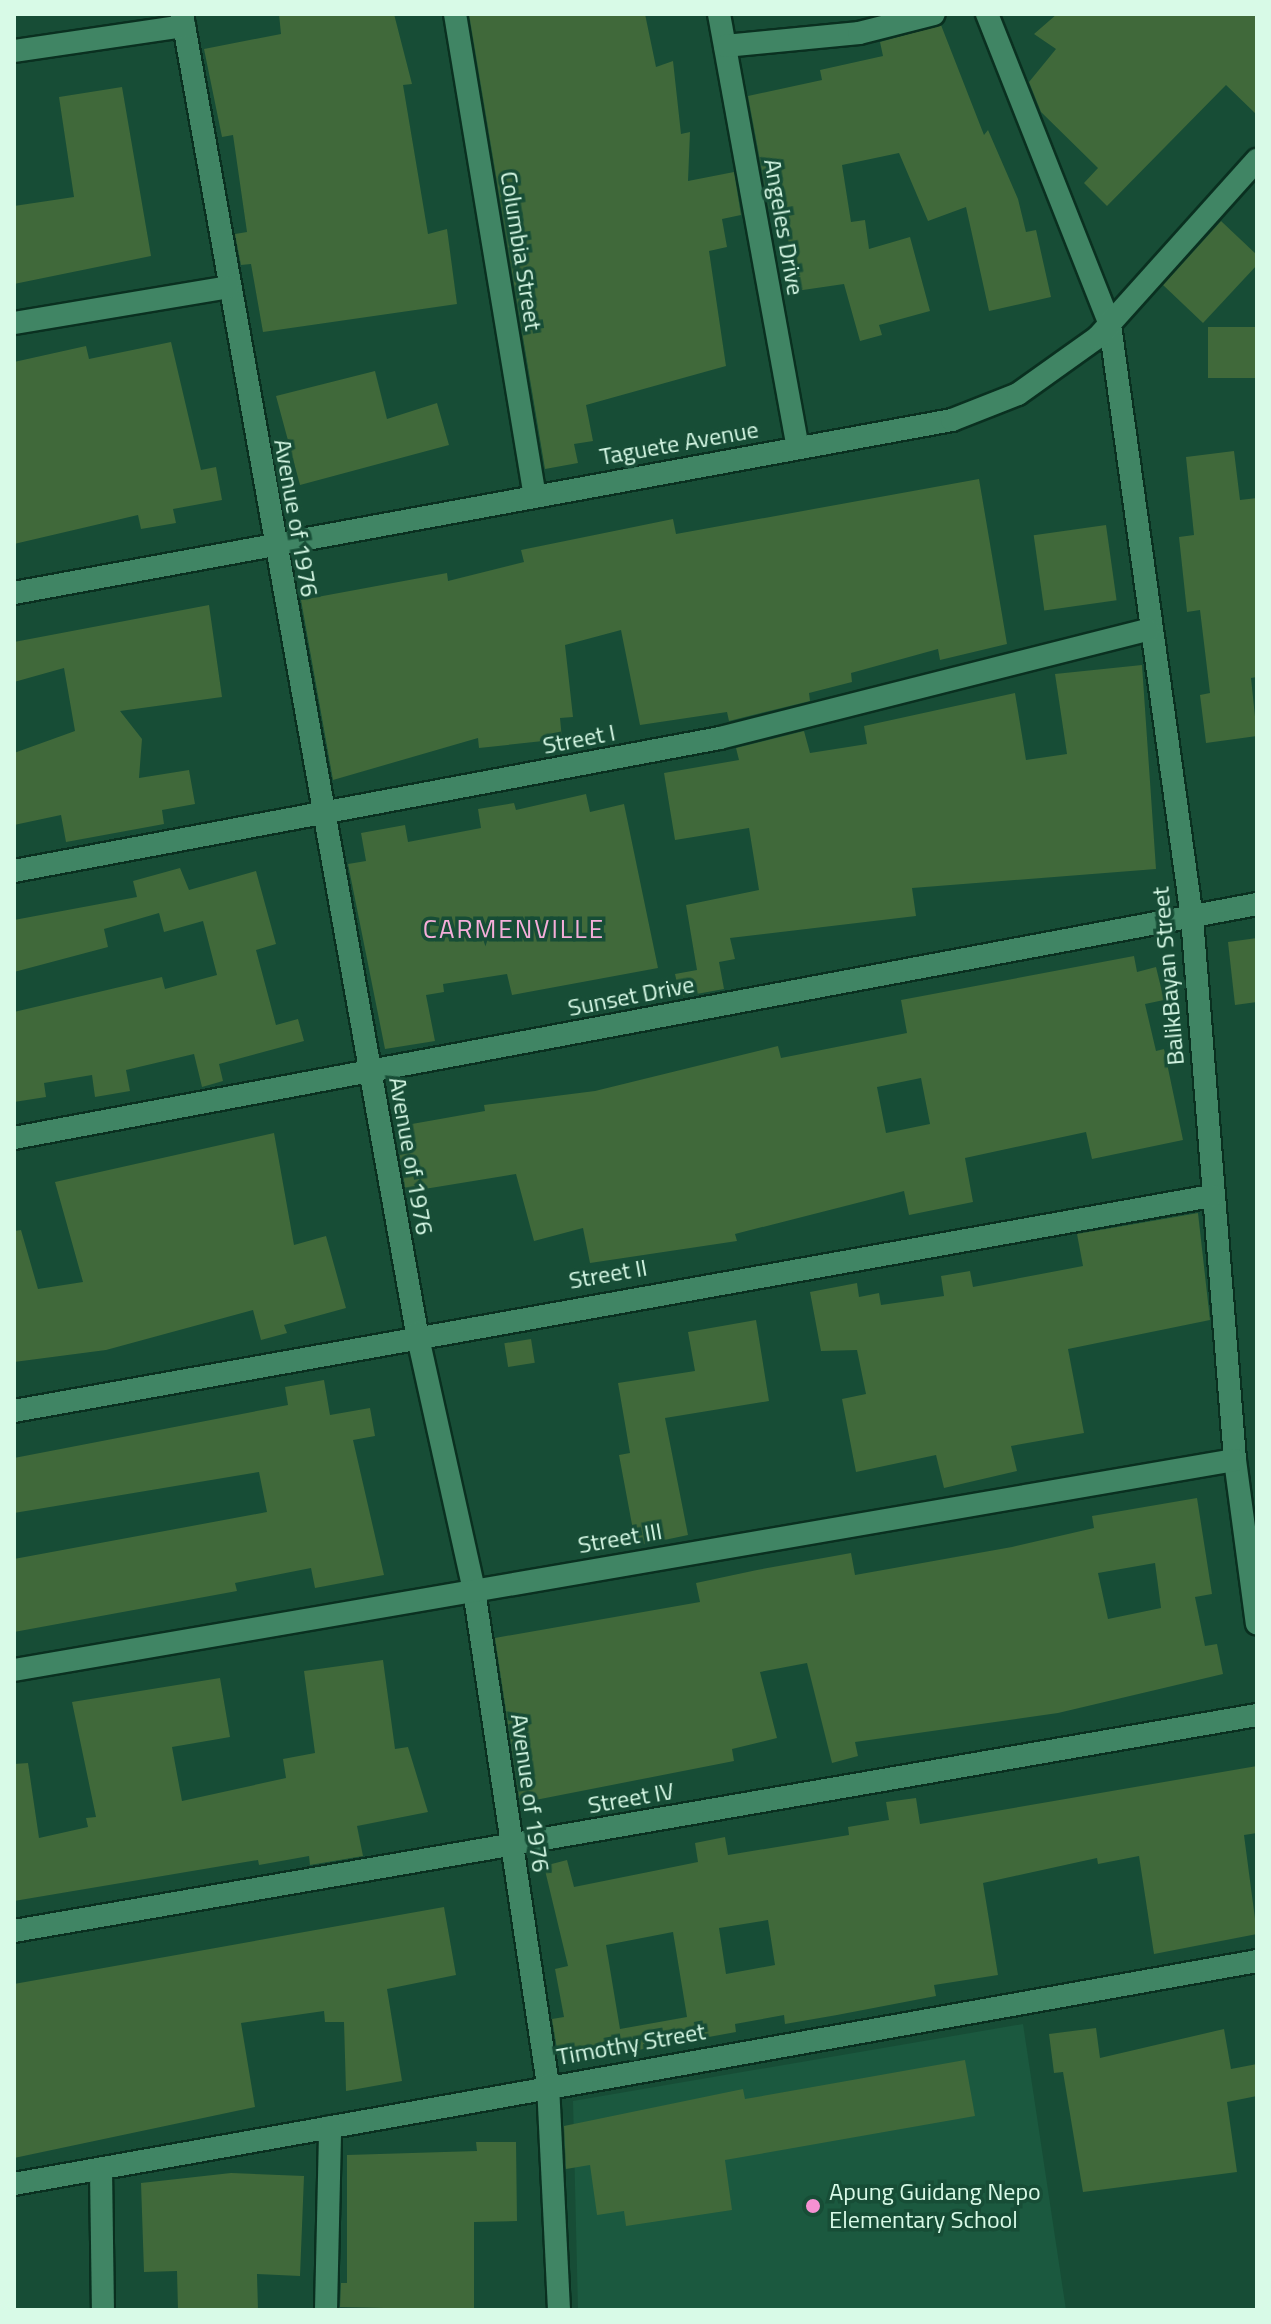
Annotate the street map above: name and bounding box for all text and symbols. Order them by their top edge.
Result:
street label: Angeles Drive [758,156,810,298]
street label: Columbia Street [494,169,548,333]
street label: Taguete Avenue [597,415,761,471]
street label: Avenue of 1976 [268,437,324,599]
street label: Street I [540,718,618,760]
street label: BalikBayan Street [1146,885,1190,1067]
district label: CARMENVILLE [423,913,605,945]
street label: Sunset Drive [565,970,697,1022]
street label: Avenue of 1976 [383,1075,439,1237]
street label: Street II [567,1253,649,1295]
street label: Street III [576,1516,664,1560]
street label: Avenue of 1976 [505,1712,555,1874]
street label: Street IV [586,1776,676,1820]
street label: Timothy Street [554,2017,708,2071]
place label: Apung Guidang Nepo Elementary School [829,2178,1041,2234]
marker: Apung Guidang Nepo Elementary School [804,2197,822,2215]

